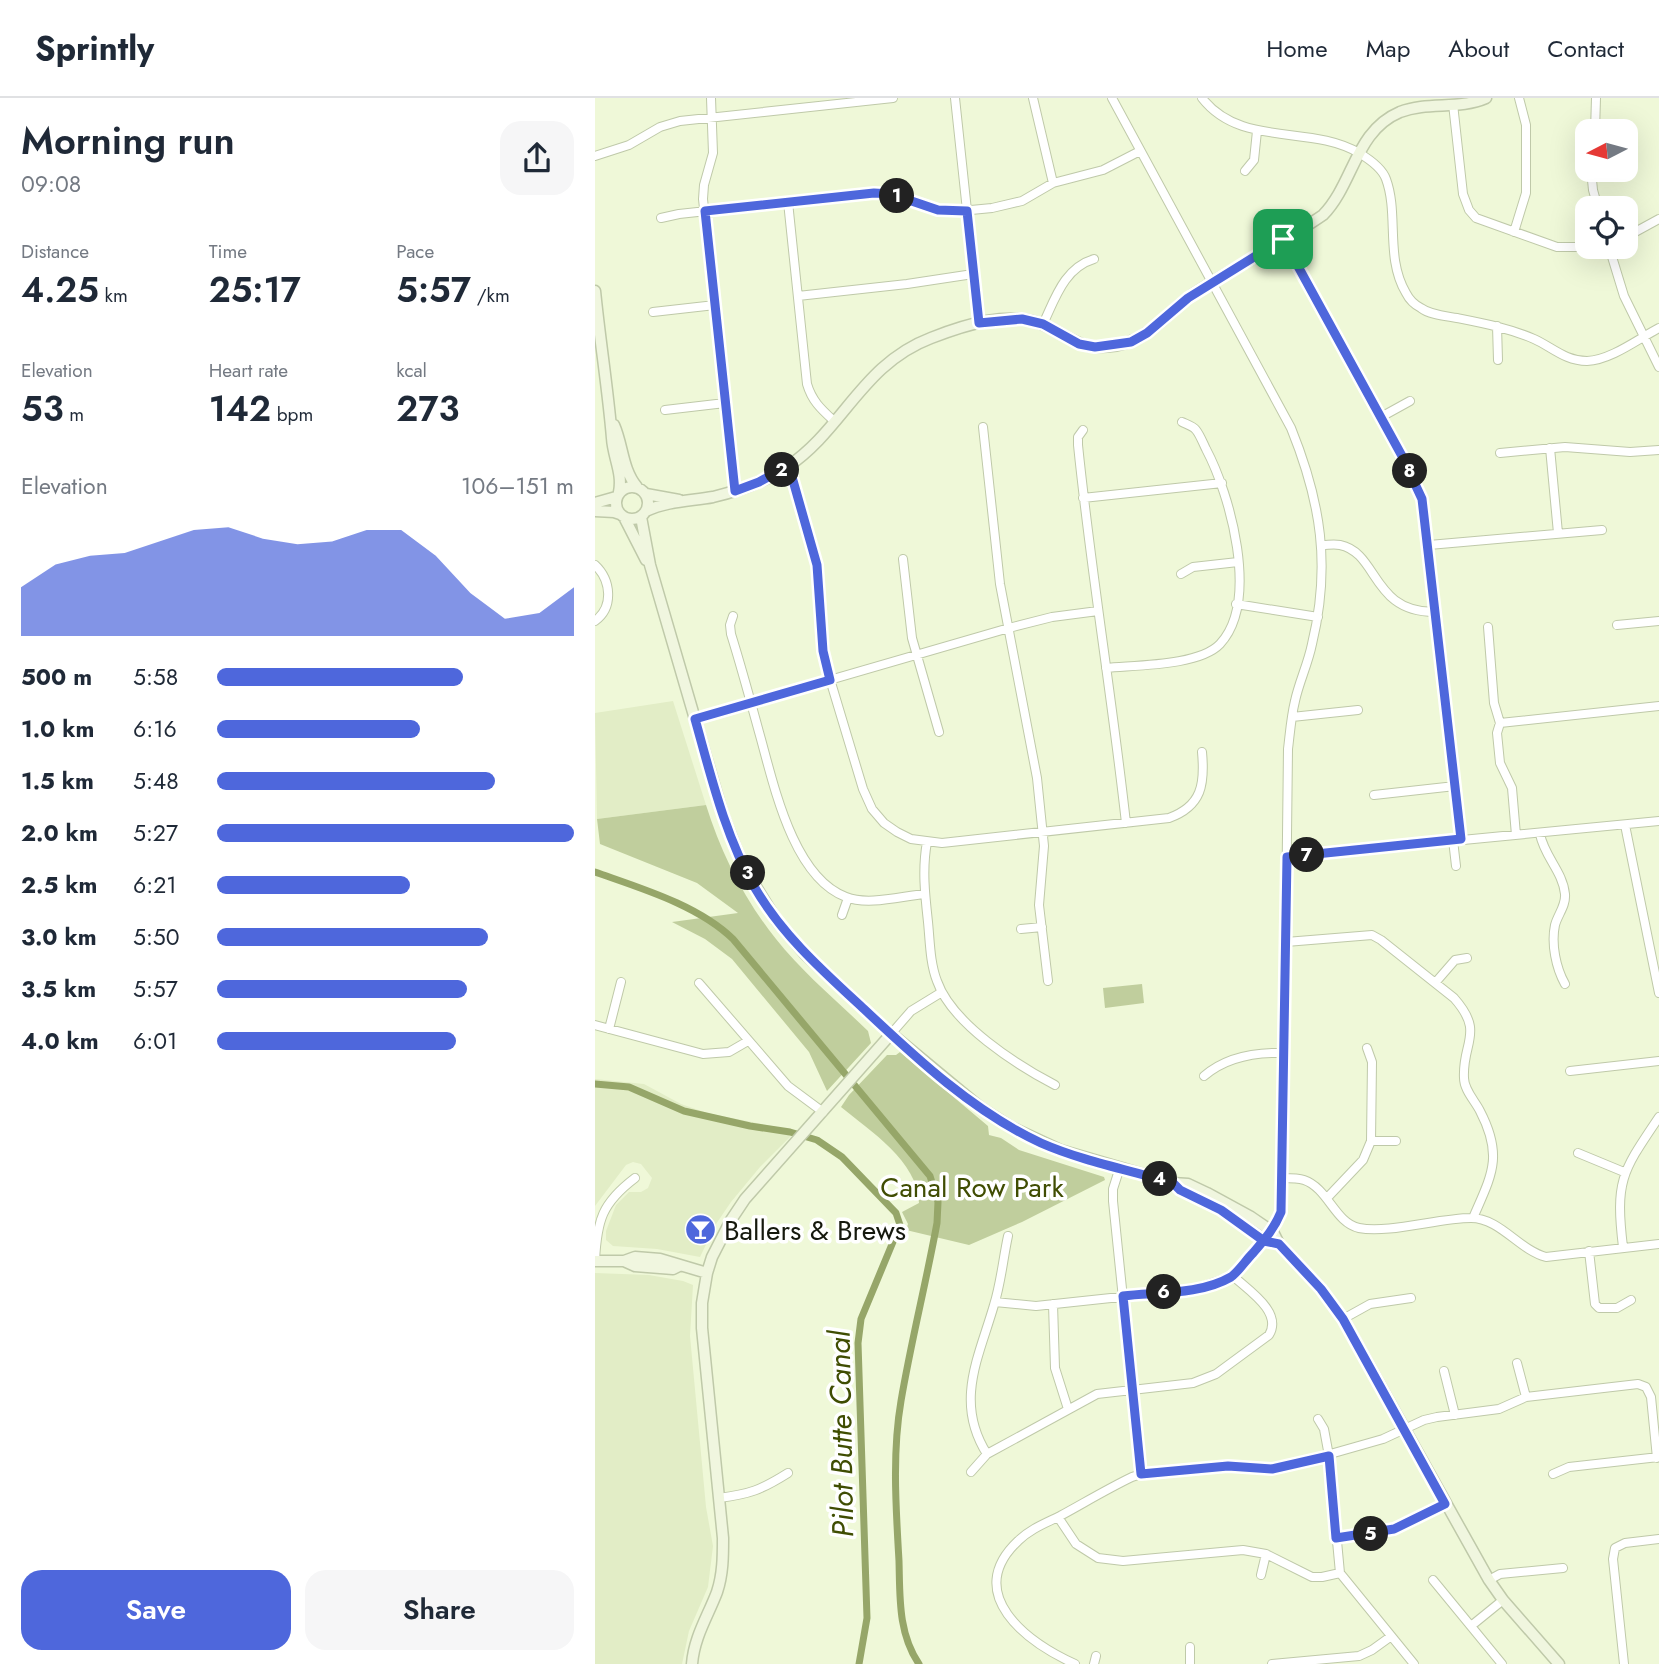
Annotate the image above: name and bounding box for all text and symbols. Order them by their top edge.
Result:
text: Sprintly [35,25,154,72]
text: Home [1266,31,1328,66]
text: Map [1366,31,1410,66]
text: About [1448,31,1509,66]
text: Contact [1547,31,1624,66]
text: Morning run [21,113,235,168]
north arrow [1575,119,1638,182]
map controls [1575,119,1638,259]
button: share [500,121,574,195]
text: 09:08 [21,167,81,201]
pin: 1 [879,178,915,214]
text: 1 [892,182,901,209]
button: locate [1575,196,1638,259]
pin [1253,209,1313,269]
icon: arrive [1264,220,1302,258]
text: Distance [21,238,89,265]
text: Time [209,238,247,265]
text: Pace [396,238,434,265]
text: 4.25 [21,265,99,315]
text: 25:17 [209,265,301,315]
text: 5:57 [396,265,471,315]
text: km [99,282,128,309]
text: /km [471,282,510,309]
text: Elevation [21,357,93,384]
text: Heart rate [209,357,288,384]
text: kcal [396,357,427,384]
text: 53 [21,384,64,434]
text: 142 [209,384,271,434]
text: 273 [396,384,460,434]
text: m [64,401,84,428]
text: bpm [271,401,313,428]
pin: 2 [765,452,799,488]
pin: 8 [1393,454,1427,488]
text: 2 [775,456,788,483]
text: 8 [1404,457,1415,484]
text: Elevation [21,469,108,503]
text: 106–151 m [461,469,574,503]
text: 500 m [21,660,92,694]
text: 5:58 [133,660,178,694]
text: 1.0 km [21,712,94,746]
text: 6:16 [133,712,177,746]
text: 1.5 km [21,764,94,798]
text: 5:48 [133,764,179,798]
text: 2.0 km [21,816,98,850]
text: 5:27 [133,816,178,850]
pin: 7 [1289,838,1325,872]
text: 7 [1301,841,1312,868]
pin: 3 [731,856,765,890]
text: 3 [742,859,753,886]
text: 2.5 km [21,868,97,902]
text: 6:21 [133,868,177,902]
text: 3.0 km [21,920,97,954]
text: 5:50 [133,920,180,954]
text: 3.5 km [21,972,96,1006]
text: 5:57 [133,972,178,1006]
text: 4.0 km [21,1024,99,1058]
text: 6:01 [133,1024,177,1058]
pin: 4 [1143,1162,1177,1196]
text: 4 [1153,1165,1166,1192]
park label: Canal Row Park [880,1167,1064,1208]
place label: Ballers & Brews [724,1210,906,1251]
bar icon: Ballers & Brews [684,1213,718,1247]
pin: 6 [1147,1274,1181,1310]
text: 6 [1157,1278,1170,1305]
water label: Pilot Butte Canal [818,1329,864,1538]
pin: 5 [1353,1516,1389,1552]
text: 5 [1364,1520,1377,1547]
button: Save [21,1570,291,1650]
button: Share [305,1570,574,1650]

